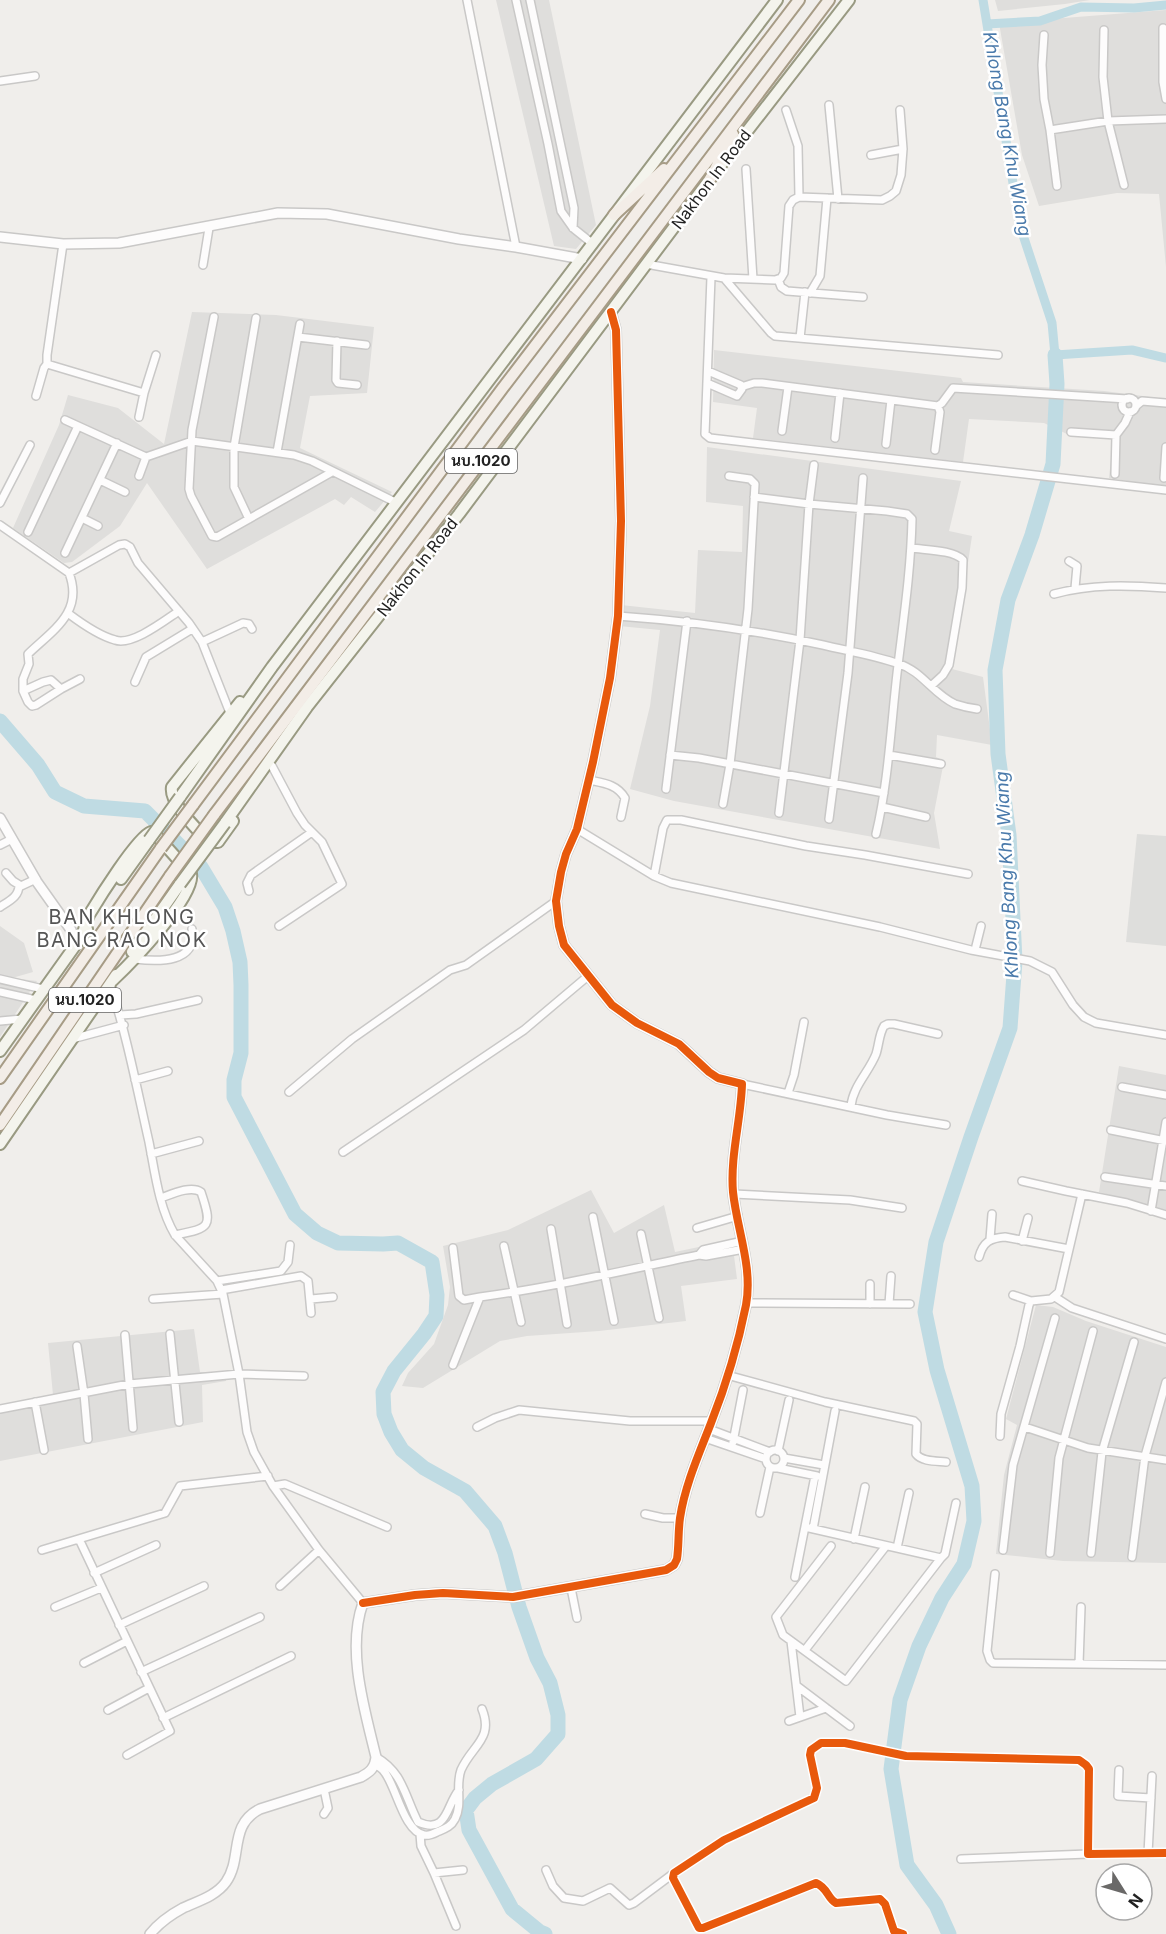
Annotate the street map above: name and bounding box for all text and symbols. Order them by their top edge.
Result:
water label: Khlong Bang Khu Wiang [979,30,1036,238]
street label: Nakhon In Road [667,125,755,233]
road number: นบ.1020 [445,449,517,473]
street label: Nakhon In Road [372,514,462,620]
water label: Khlong Bang Khu Wiang [991,771,1022,979]
district label: BAN KHLONG BANG RAO NOK [36,905,208,952]
road number: นบ.1020 [49,988,121,1012]
north arrow [1094,1862,1154,1922]
text: N [1124,1890,1148,1912]

